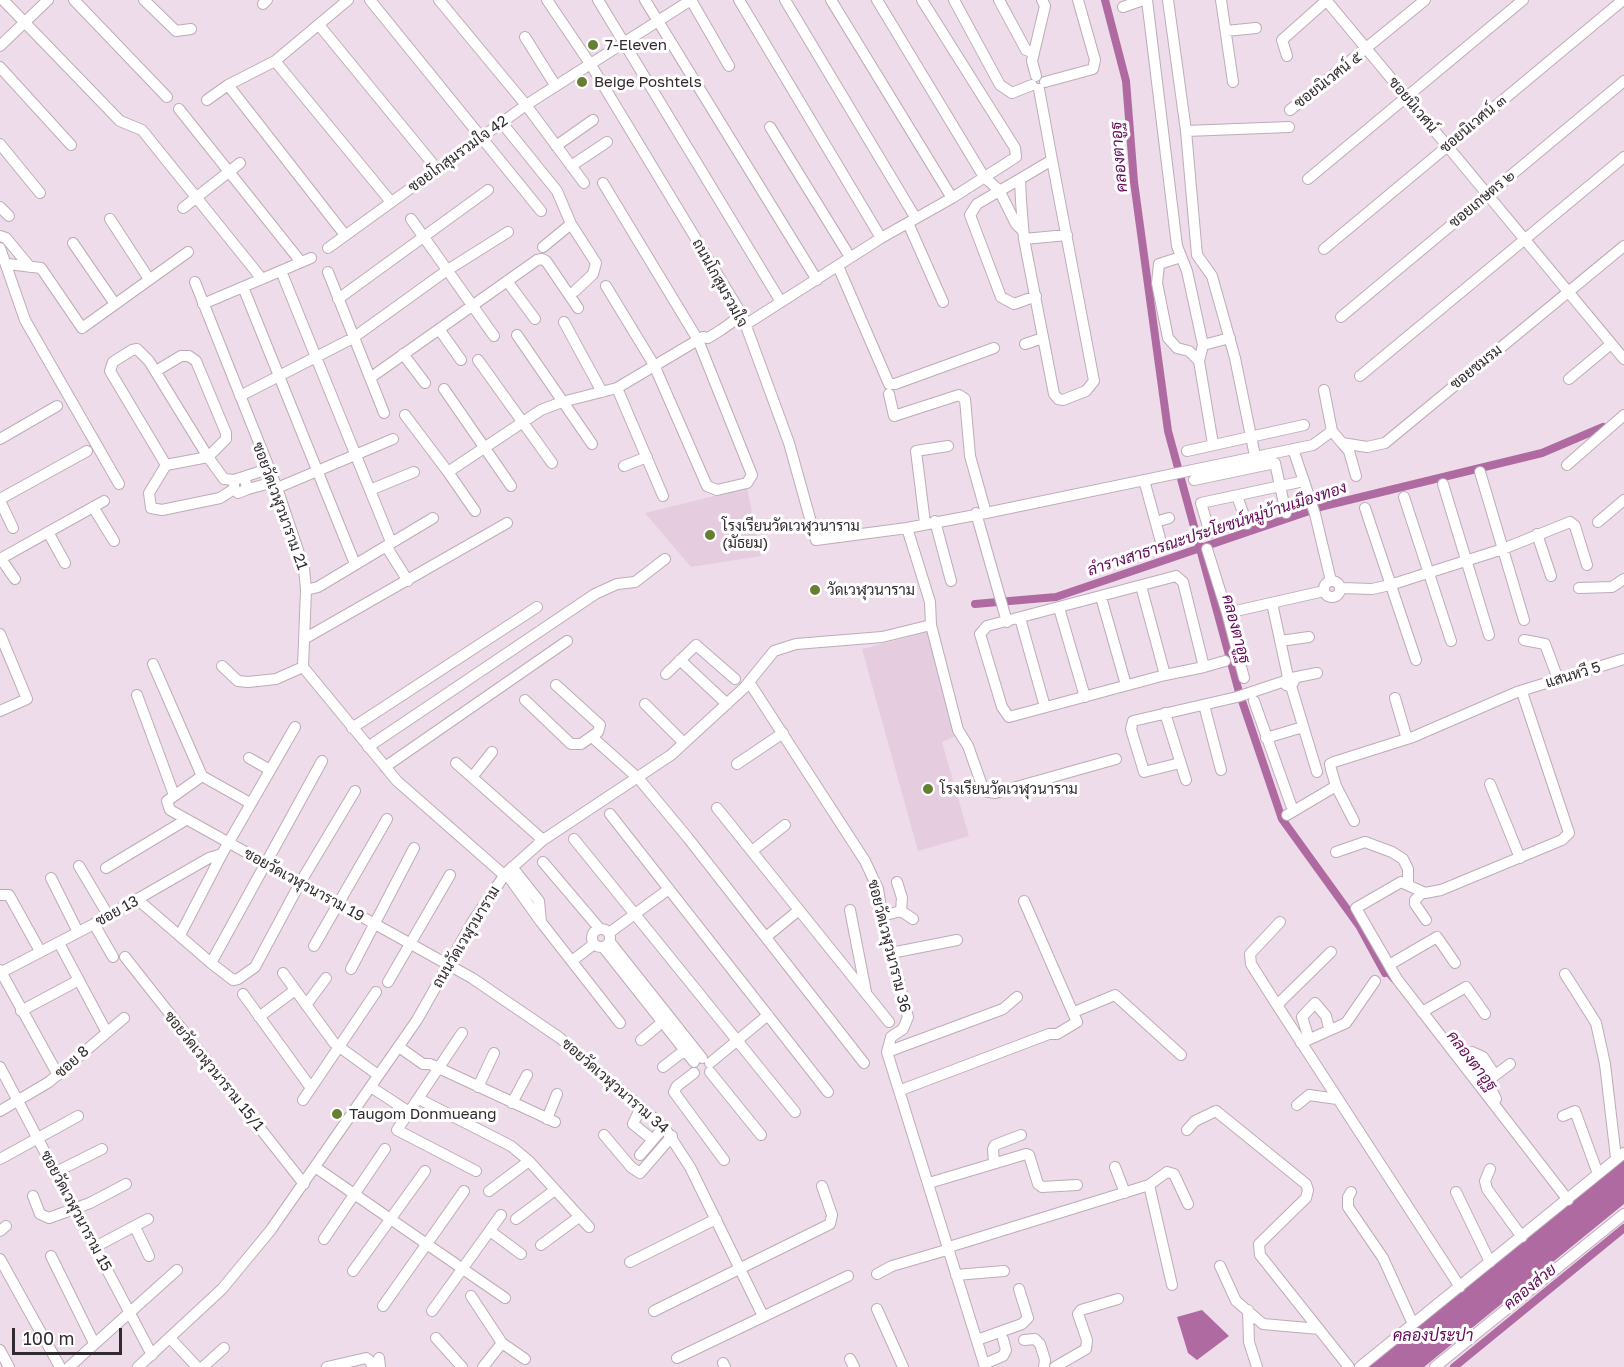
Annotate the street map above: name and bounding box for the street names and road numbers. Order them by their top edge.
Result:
street label: ซอยนิเวศน์ ๕ [1291,48,1365,112]
street label: ซอยนิเวศน์ [1385,74,1441,136]
street label: ซอยนิเวศน์ ๓ [1436,91,1510,157]
street label: ซอยโกสุมรวมใจ 42 [405,112,511,196]
street label: ซอยเกษตร ๒ [1445,166,1519,232]
street label: ถนนโกสุมรวมใจ [688,236,752,330]
street label: ซอยชมรม [1446,341,1506,393]
street label: ซอยวัดเวฬุวนาราม 21 [249,440,311,572]
street label: แสนหวี 5 [1543,658,1603,692]
street label: ซอยวัดเวฬุวนาราม 19 [241,844,367,926]
street label: ซอยวัดเวฬุวนาราม 36 [864,878,914,1014]
street label: ถนนวัดเวฬุวนาราม [428,883,504,991]
street label: ซอย 13 [92,892,142,930]
street label: ซอยวัดเวฬุวนาราม 15/1 [160,1008,268,1134]
street label: ซอยวัดเวฬุวนาราม 34 [558,1035,672,1137]
street label: ซอย 8 [51,1042,93,1082]
street label: ซอยวัดเวฬุวนาราม 15 [37,1147,115,1275]

